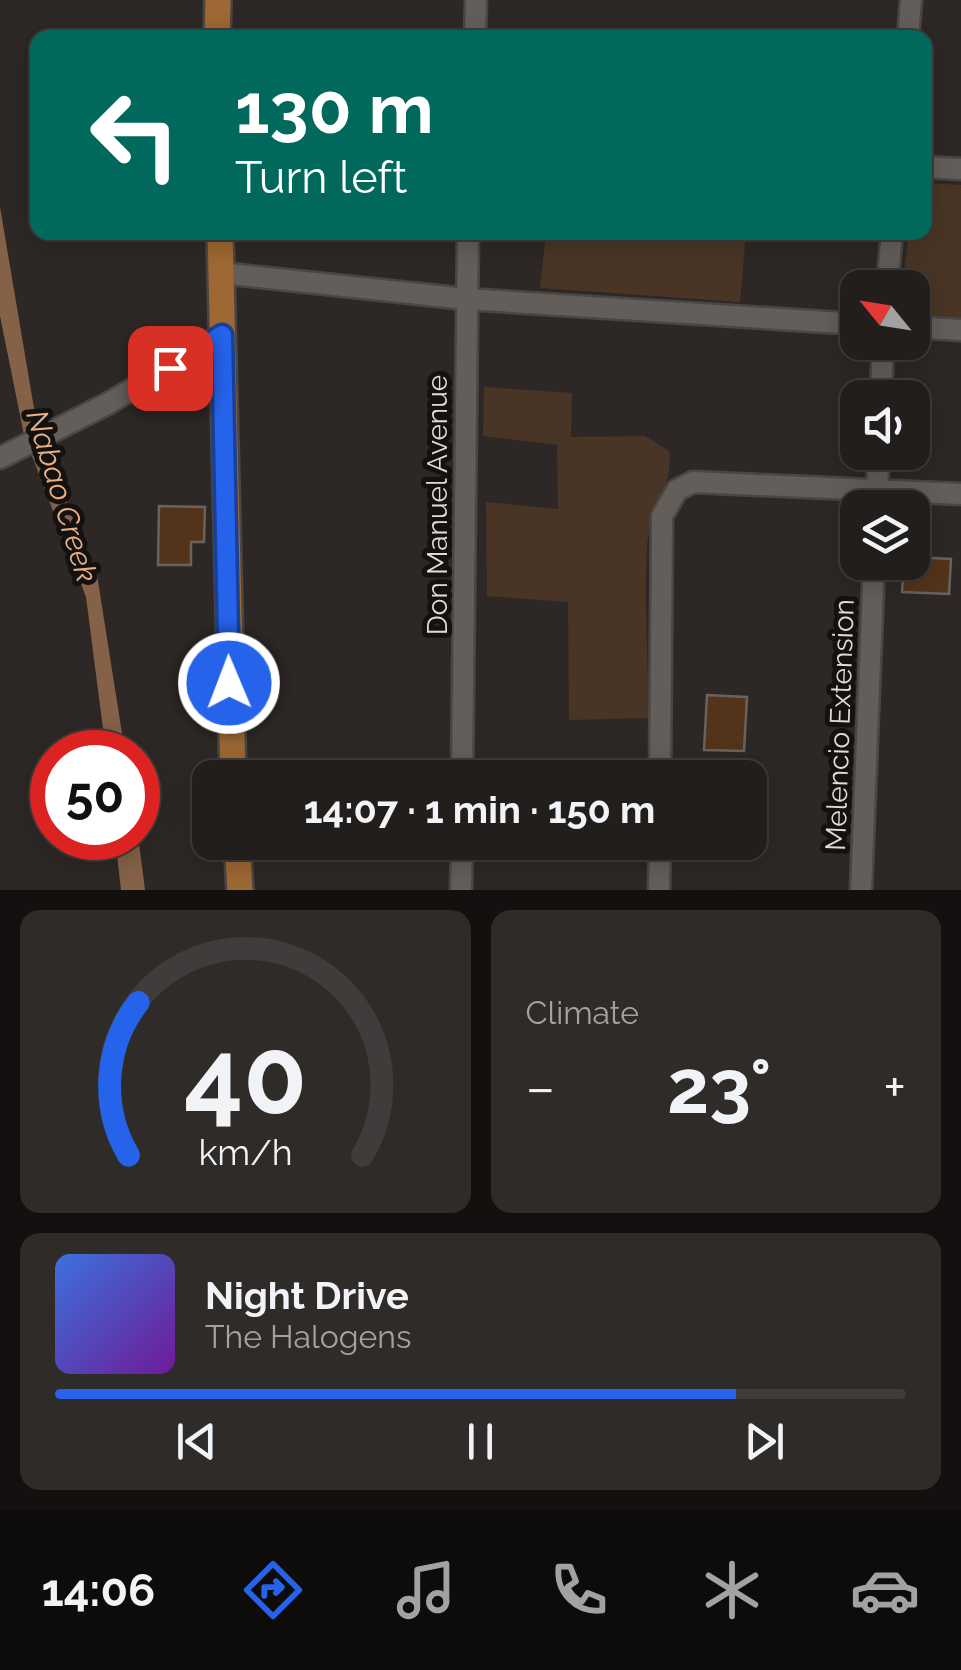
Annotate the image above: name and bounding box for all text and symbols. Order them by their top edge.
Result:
text: 130 m [235,67,434,149]
icon: left [70,70,200,200]
text: Turn left [235,151,407,204]
north arrow [840,270,930,360]
map controls [840,270,930,580]
pin [128,326,213,411]
icon: arrive [143,341,198,396]
street label: Don Manuel Avenue [421,375,454,635]
button: sound [840,380,930,470]
water label: Nabao Creek [19,406,105,586]
button: layers [840,490,930,580]
street label: Melencio Extension [819,598,861,852]
position arrow [177,631,281,735]
speed limit sign: 50 [30,730,160,860]
text: 14:07 · 1 min · 150 m [304,787,655,832]
text: Climate [526,994,639,1031]
text: 40 [184,1015,307,1137]
text: 23° [667,1042,771,1131]
text: − [526,1055,555,1120]
text: + [883,1055,906,1120]
text: km/h [198,1131,292,1173]
text: Night Drive [205,1273,409,1318]
text: The Halogens [205,1318,411,1355]
icon: previous [169,1414,224,1469]
icon: pause [453,1414,508,1469]
icon: next [737,1414,792,1469]
icon: directions [238,1555,308,1625]
icon: music [391,1555,461,1625]
icon: phone [544,1555,614,1625]
icon: climate [697,1555,767,1625]
icon: car [850,1555,920,1625]
text: 14:06 [41,1564,155,1617]

